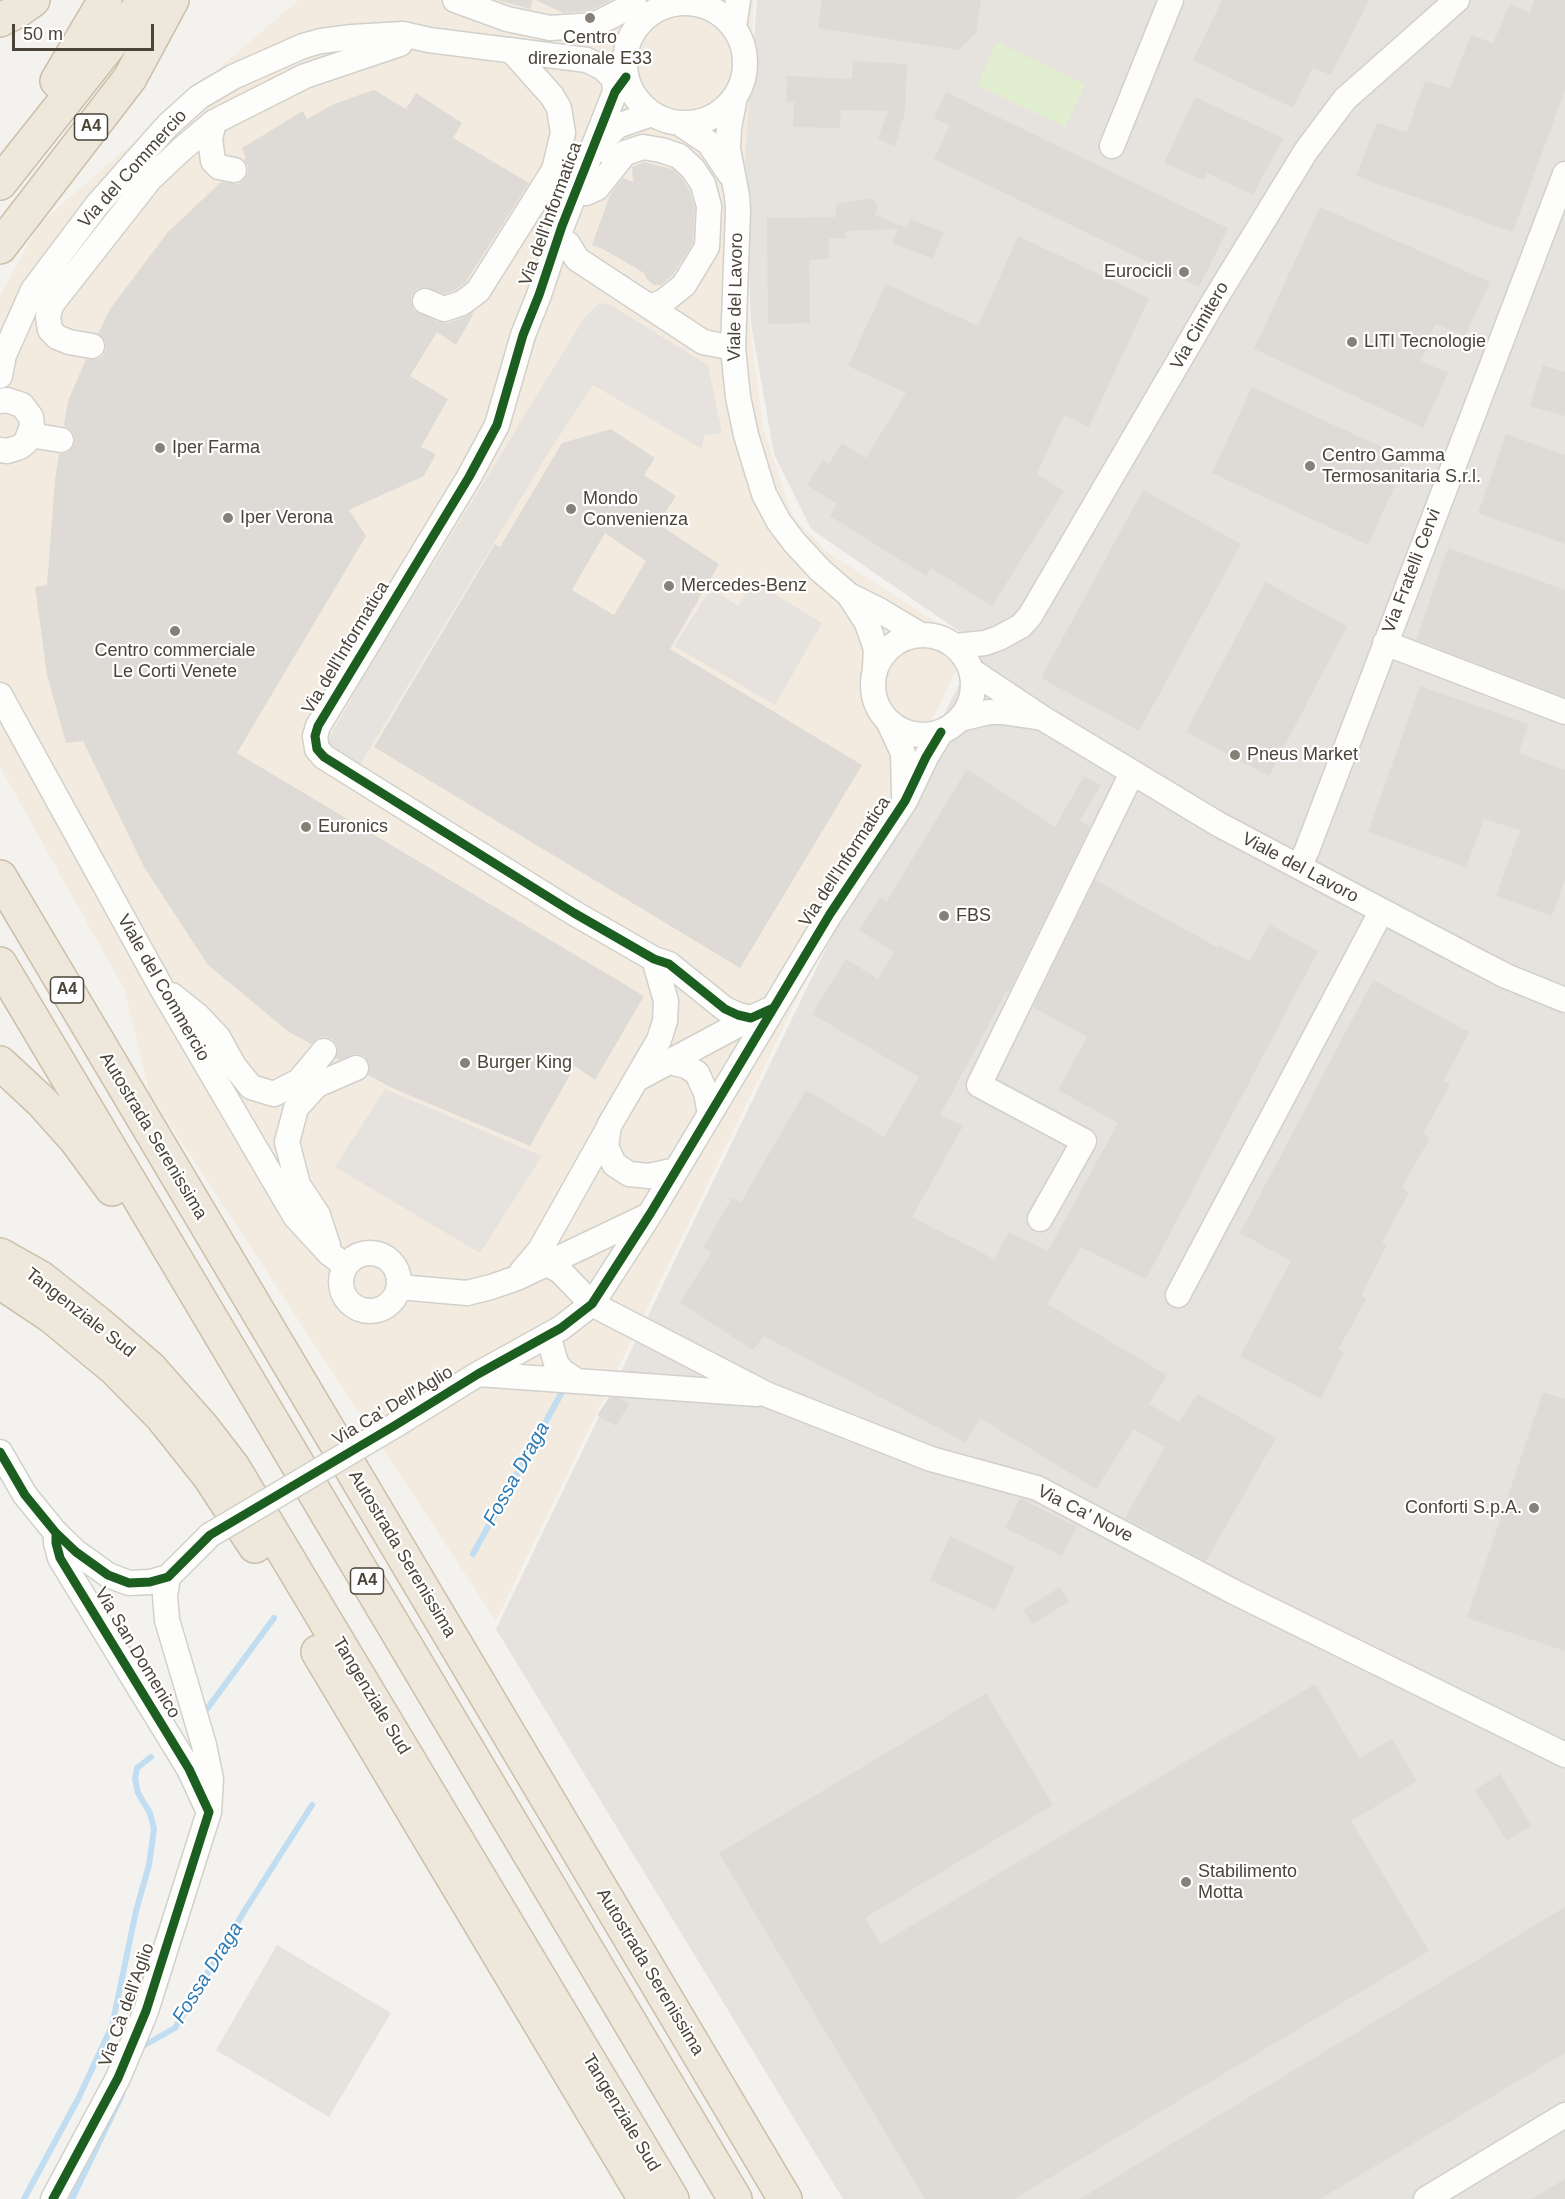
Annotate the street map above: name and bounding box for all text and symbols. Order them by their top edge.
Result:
marker: Centro direzionale E33 [583,11,597,25]
scale bar [15,12,158,50]
text: 50 m [23,24,63,44]
place label: Centro direzionale E33 [528,27,652,70]
street label: Via del Commercio [74,105,192,233]
road number: A4 [74,114,107,140]
street label: Via dell'Informatica [515,139,587,289]
street label: Viale del Lavoro [724,232,748,362]
place label: Eurocicli [1104,261,1172,283]
marker: Eurocicli [1177,265,1191,279]
street label: Via Cimitero [1166,278,1234,374]
place label: LITI Tecnologie [1364,331,1486,353]
marker: LITI Tecnologie [1345,335,1359,349]
place label: Iper Farma [172,437,260,459]
marker: Iper Farma [153,441,167,455]
place label: Centro Gamma Termosanitaria S.r.l. [1322,445,1481,488]
marker: Centro Gamma Termosanitaria S.r.l. [1303,459,1317,473]
place label: Mondo Convenienza [583,488,688,530]
marker: Mondo Convenienza [564,502,578,516]
street label: Via Fratelli Cervi [1378,506,1446,636]
place label: Iper Verona [240,507,333,529]
marker: Iper Verona [221,511,235,525]
place label: Mercedes-Benz [681,575,807,597]
street label: Via dell'Informatica [298,578,394,718]
marker: Mercedes-Benz [662,579,676,593]
marker: Centro commerciale Le Corti Venete [168,624,182,638]
place label: Centro commerciale Le Corti Venete [94,640,256,682]
place label: Pneus Market [1247,744,1358,766]
marker: Pneus Market [1228,748,1242,762]
street label: Via dell'Informatica [795,793,895,931]
place label: Euronics [318,816,388,838]
marker: Euronics [299,820,313,834]
street label: Viale del Lavoro [1238,828,1362,908]
place label: FBS [956,905,991,927]
marker: FBS [937,909,951,923]
street label: Viale del Commercio [112,911,214,1065]
road number: A4 [50,977,84,1003]
street label: Autostrada Serenissima [95,1049,211,1223]
place label: Burger King [477,1052,572,1074]
marker: Burger King [458,1056,472,1070]
street label: Tangenziale Sud [21,1264,139,1362]
street label: Via Ca' Dell'Aglio [329,1362,457,1450]
water label: Fossa Draga [479,1418,555,1530]
street label: Autostrada Serenissima [344,1467,460,1641]
street label: Via Ca' Nove [1034,1481,1136,1547]
place label: Conforti S.p.A. [1405,1497,1522,1519]
marker: Conforti S.p.A. [1527,1501,1541,1515]
road number: A4 [350,1568,384,1594]
street label: Via San Domenico [89,1584,185,1722]
street label: Tangenziale Sud [327,1633,415,1759]
place label: Stabilimento Motta [1198,1861,1297,1904]
marker: Stabilimento Motta [1179,1875,1193,1889]
street label: Autostrada Serenissima [592,1885,708,2059]
water label: Fossa Draga [167,1918,249,2028]
street label: Via Cà dell'Aglio [95,1940,159,2070]
street label: Tangenziale Sud [577,2050,665,2176]

